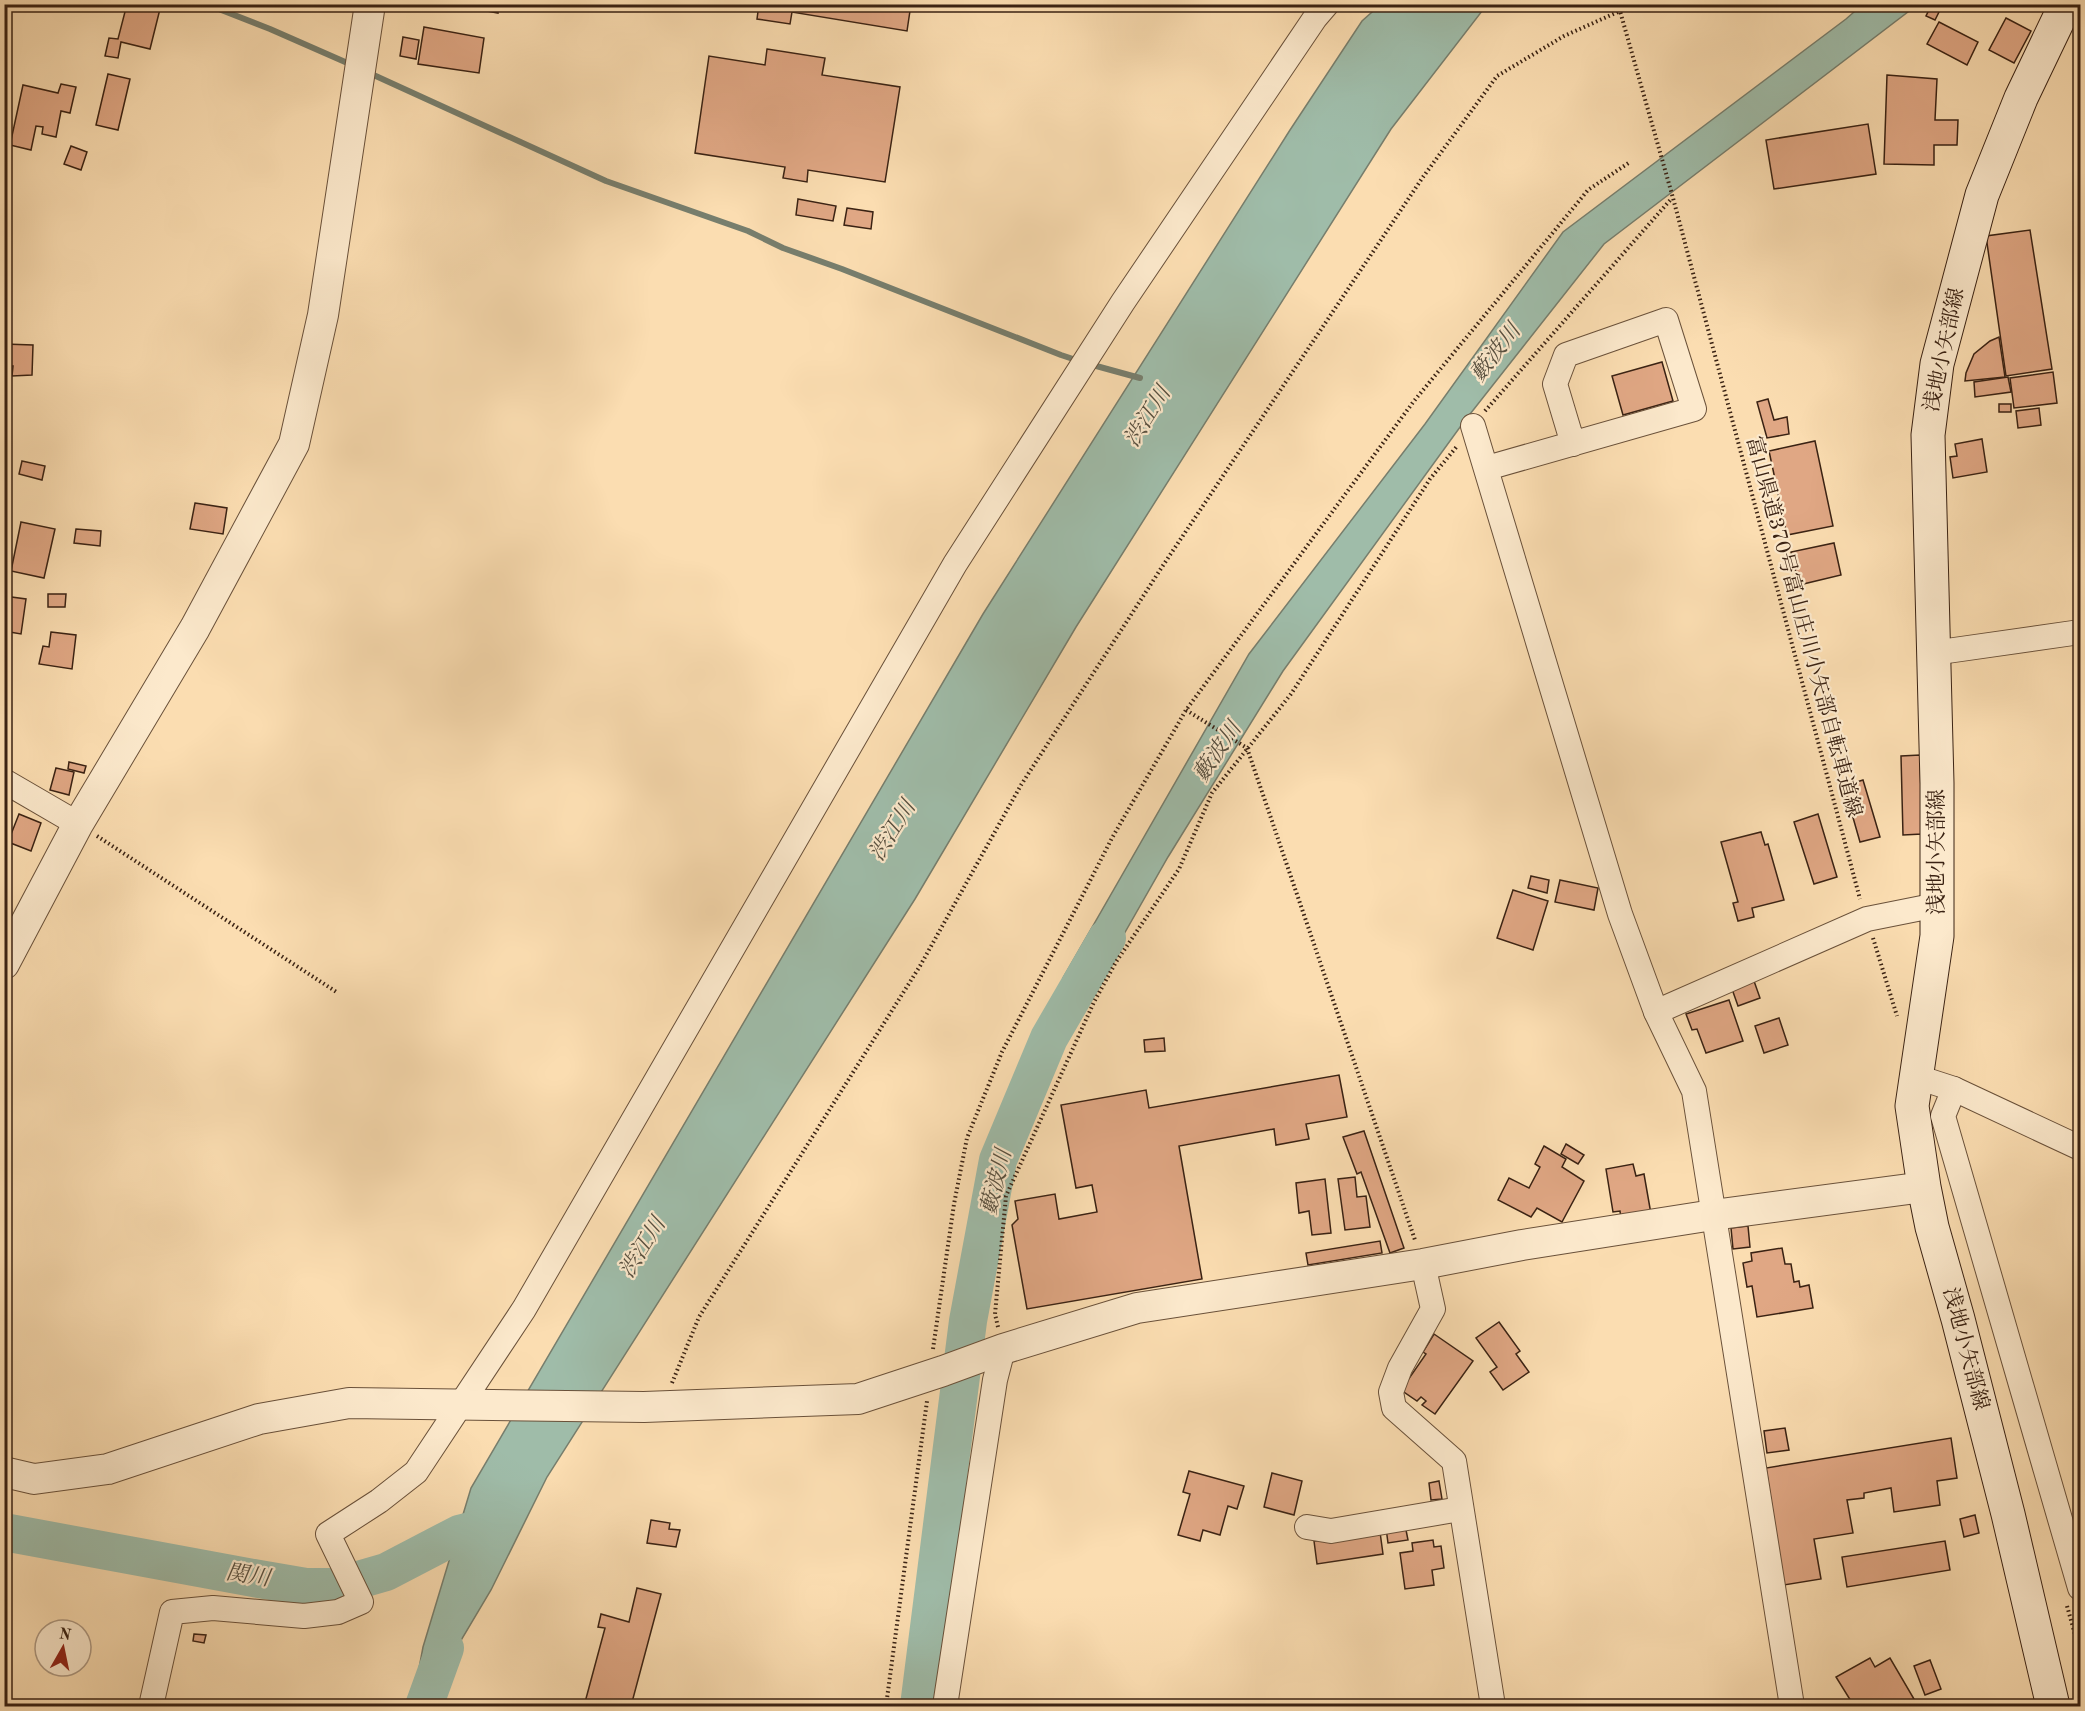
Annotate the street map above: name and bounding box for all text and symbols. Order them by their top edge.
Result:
street label: 浅地小矢部線 [1920,286,1968,414]
water label: 藪波川 [1465,317,1526,386]
water label: 渋江川 [1119,380,1176,451]
street label: 富山県道370号富山庄川小矢部自転車道線 [1742,434,1866,820]
water label: 藪波川 [1189,716,1247,786]
street label: 浅地小矢部線 [1925,789,1948,915]
water label: 渋江川 [864,794,921,865]
water label: 藪波川 [976,1145,1016,1217]
water label: 渋江川 [614,1211,671,1282]
street label: 浅地小矢部線 [1939,1285,1993,1413]
water label: 関川 [225,1561,274,1591]
north arrow [33,1618,93,1678]
text: N [58,1626,73,1644]

